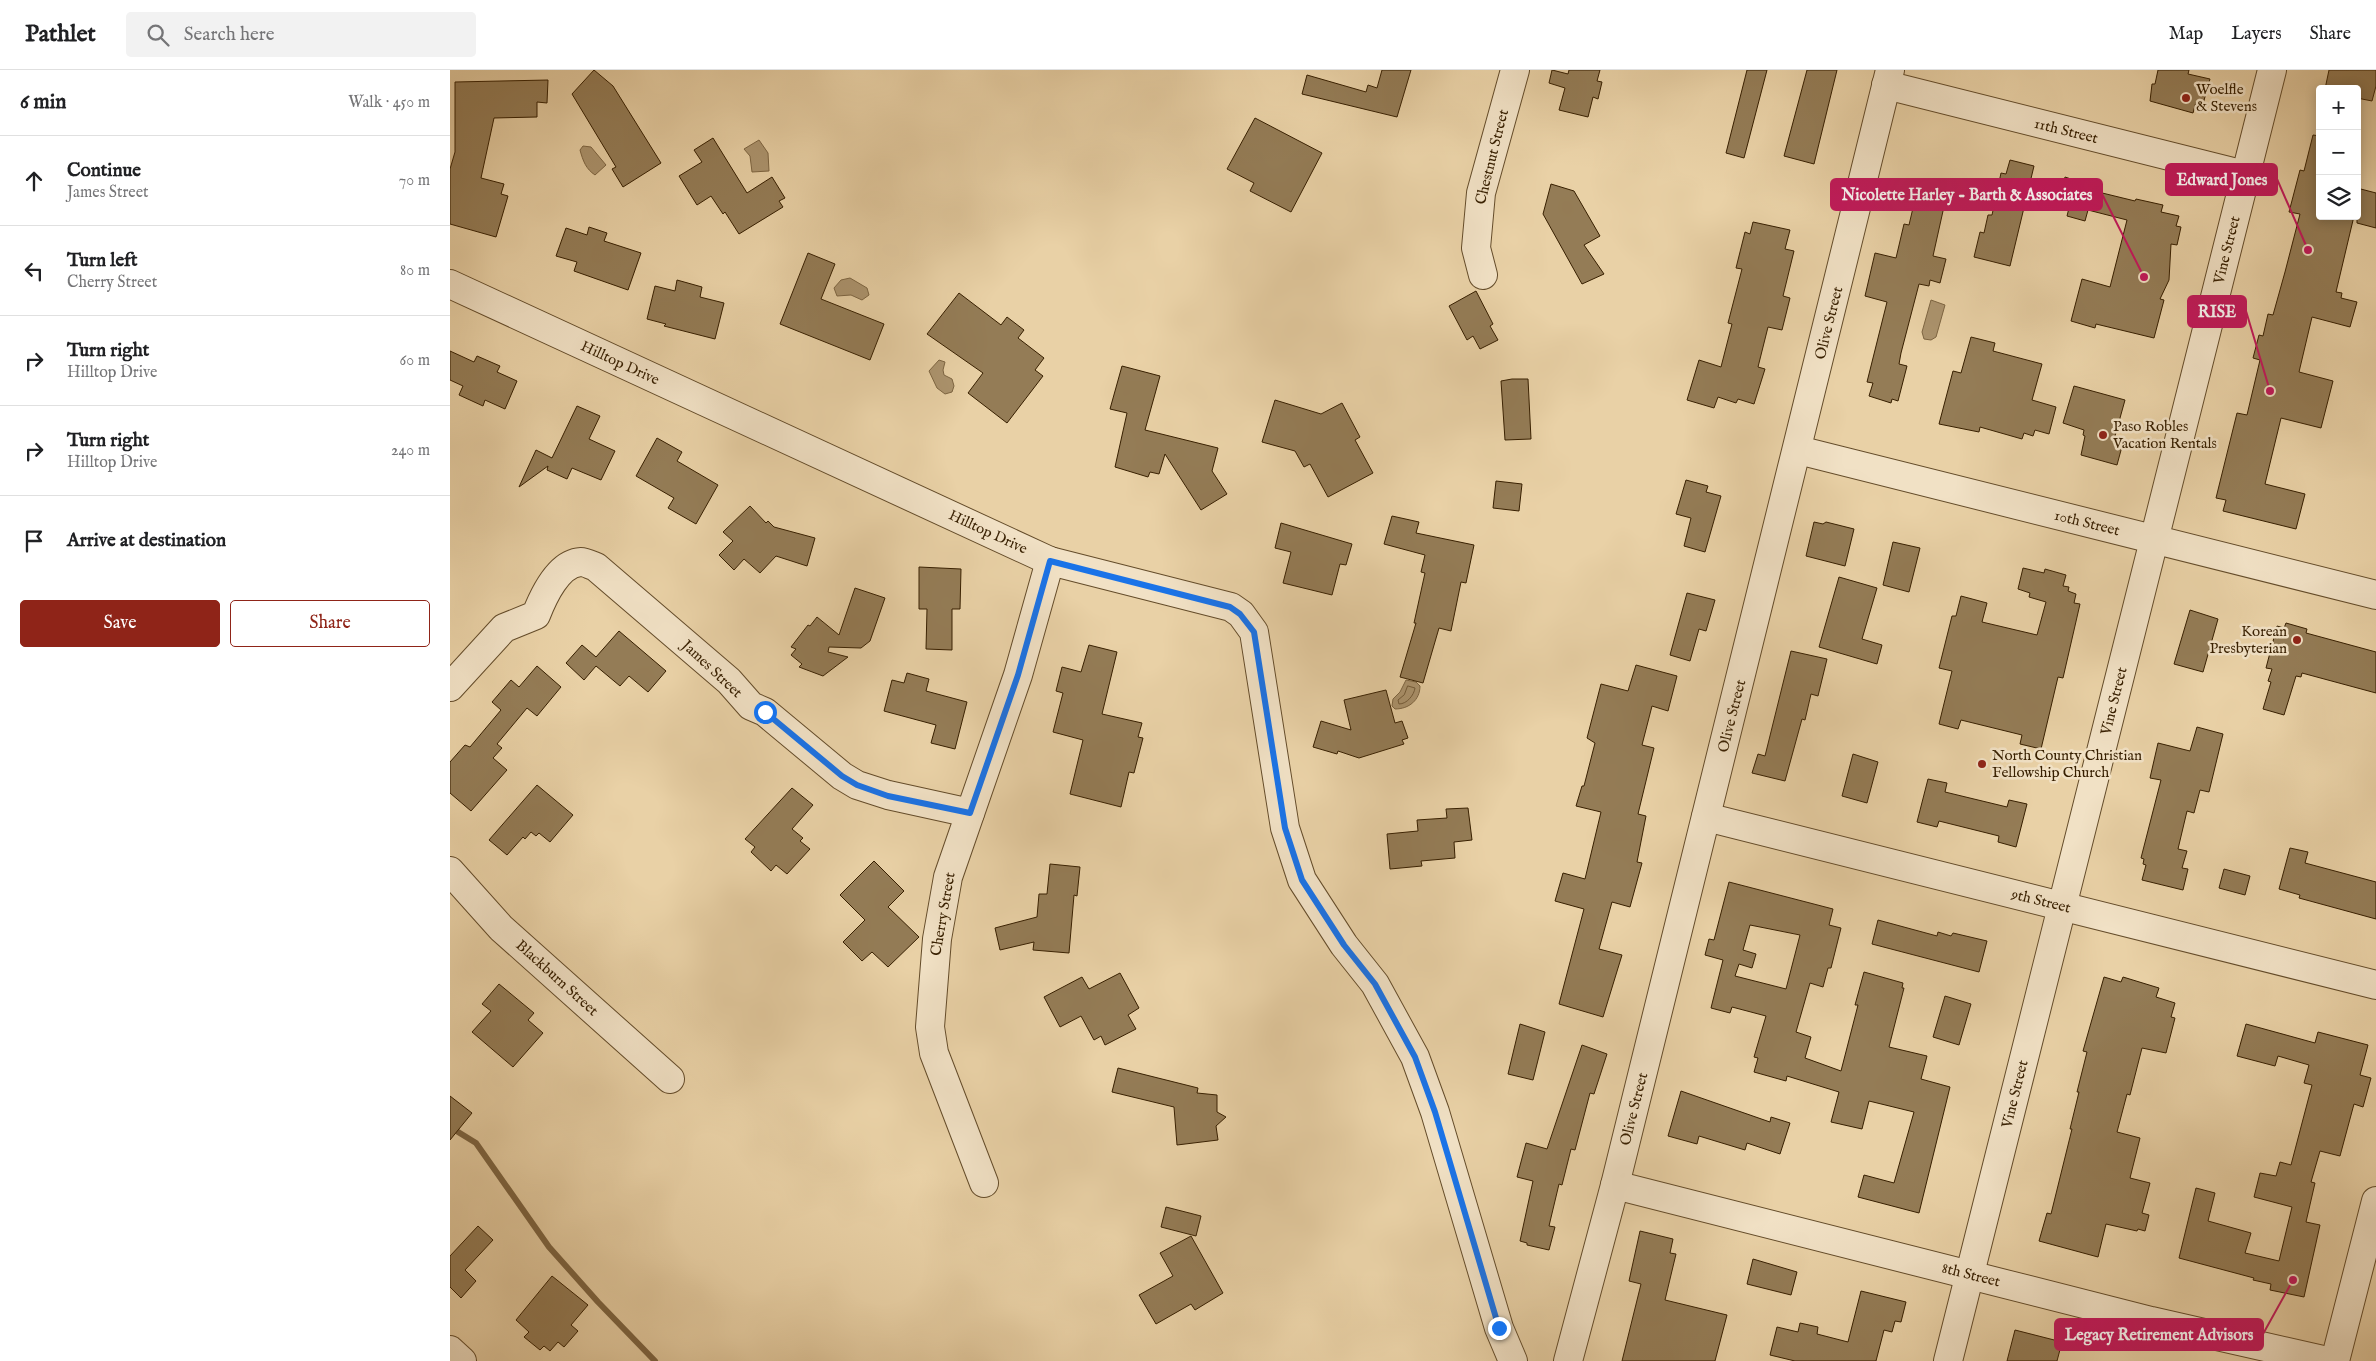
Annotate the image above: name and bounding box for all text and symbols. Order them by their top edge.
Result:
search box [126,12,476,57]
text: Pathlet [25,19,96,50]
icon: search [144,21,172,49]
text: Search here [184,23,274,47]
text: Map [2169,23,2203,46]
text: Layers [2231,23,2282,46]
text: Share [2310,23,2351,46]
place label: Woelfle & Stevens [2196,80,2257,116]
map controls [2316,85,2361,220]
button: + [2316,85,2361,130]
text: 6 min [20,89,66,116]
marker: Woelfle & Stevens [2180,92,2192,104]
text: Walk · 450 m [348,93,430,113]
street label: Chestnut Street [1471,107,1513,207]
street label: 11th Street [2032,114,2100,148]
button: − [2316,130,2361,175]
text: Continue [67,159,141,183]
callout: Edward Jones [2166,164,2277,195]
icon: ahead [20,167,48,195]
text: 70 m [399,171,430,191]
text: Edward Jones [2177,171,2268,191]
button: layers [2316,175,2361,220]
callout: Nicolette Harley - Barth & Associates [1831,179,2102,210]
text: James Street [67,183,149,203]
text: Nicolette Harley - Barth & Associates [1841,186,2093,206]
street label: Vine Street [2209,214,2245,287]
text: Turn left [67,249,138,273]
icon: left [20,257,48,285]
text: 80 m [400,261,430,281]
text: Cherry Street [67,273,157,293]
street label: Olive Street [1811,285,1847,361]
callout: RISE [2188,296,2246,327]
text: RISE [2198,303,2236,323]
street label: Hilltop Drive [578,337,662,390]
text: Turn right [67,339,149,363]
icon: right [20,347,48,375]
text: 60 m [400,351,430,371]
text: Hilltop Drive [67,363,157,383]
place label: Paso Robles Vacation Rentals [2112,417,2217,453]
text: Turn right [67,429,149,453]
marker: Paso Robles Vacation Rentals [2097,429,2109,441]
icon: right [20,437,48,465]
text: 240 m [391,441,430,461]
text: Hilltop Drive [67,453,157,473]
street label: Hilltop Drive [946,506,1030,559]
street label: 10th Street [2052,506,2122,540]
icon: arrive [20,527,48,555]
text: Arrive at destination [67,529,226,553]
button: Save [20,600,220,647]
button: Share [230,600,430,647]
place label: Korean Presbyterian [2209,622,2287,658]
marker: Korean Presbyterian [2291,634,2303,646]
street label: James Street [676,635,746,702]
street label: Vine Street [2096,665,2132,738]
street label: Olive Street [1714,678,1750,754]
route start [754,701,777,724]
place label: North County Christian Fellowship Church [1992,746,2142,782]
marker: North County Christian Fellowship Church [1976,758,1988,770]
street label: Cherry Street [926,871,960,957]
street label: 9th Street [2009,884,2073,918]
street label: Blackburn Street [512,936,602,1020]
street label: Vine Street [1997,1058,2033,1131]
street label: Olive Street [1616,1071,1652,1147]
street label: 8th Street [1940,1259,2002,1291]
route end [1488,1317,1511,1340]
callout: Legacy Retirement Advisors [2055,1319,2263,1350]
text: Legacy Retirement Advisors [2065,1326,2254,1346]

